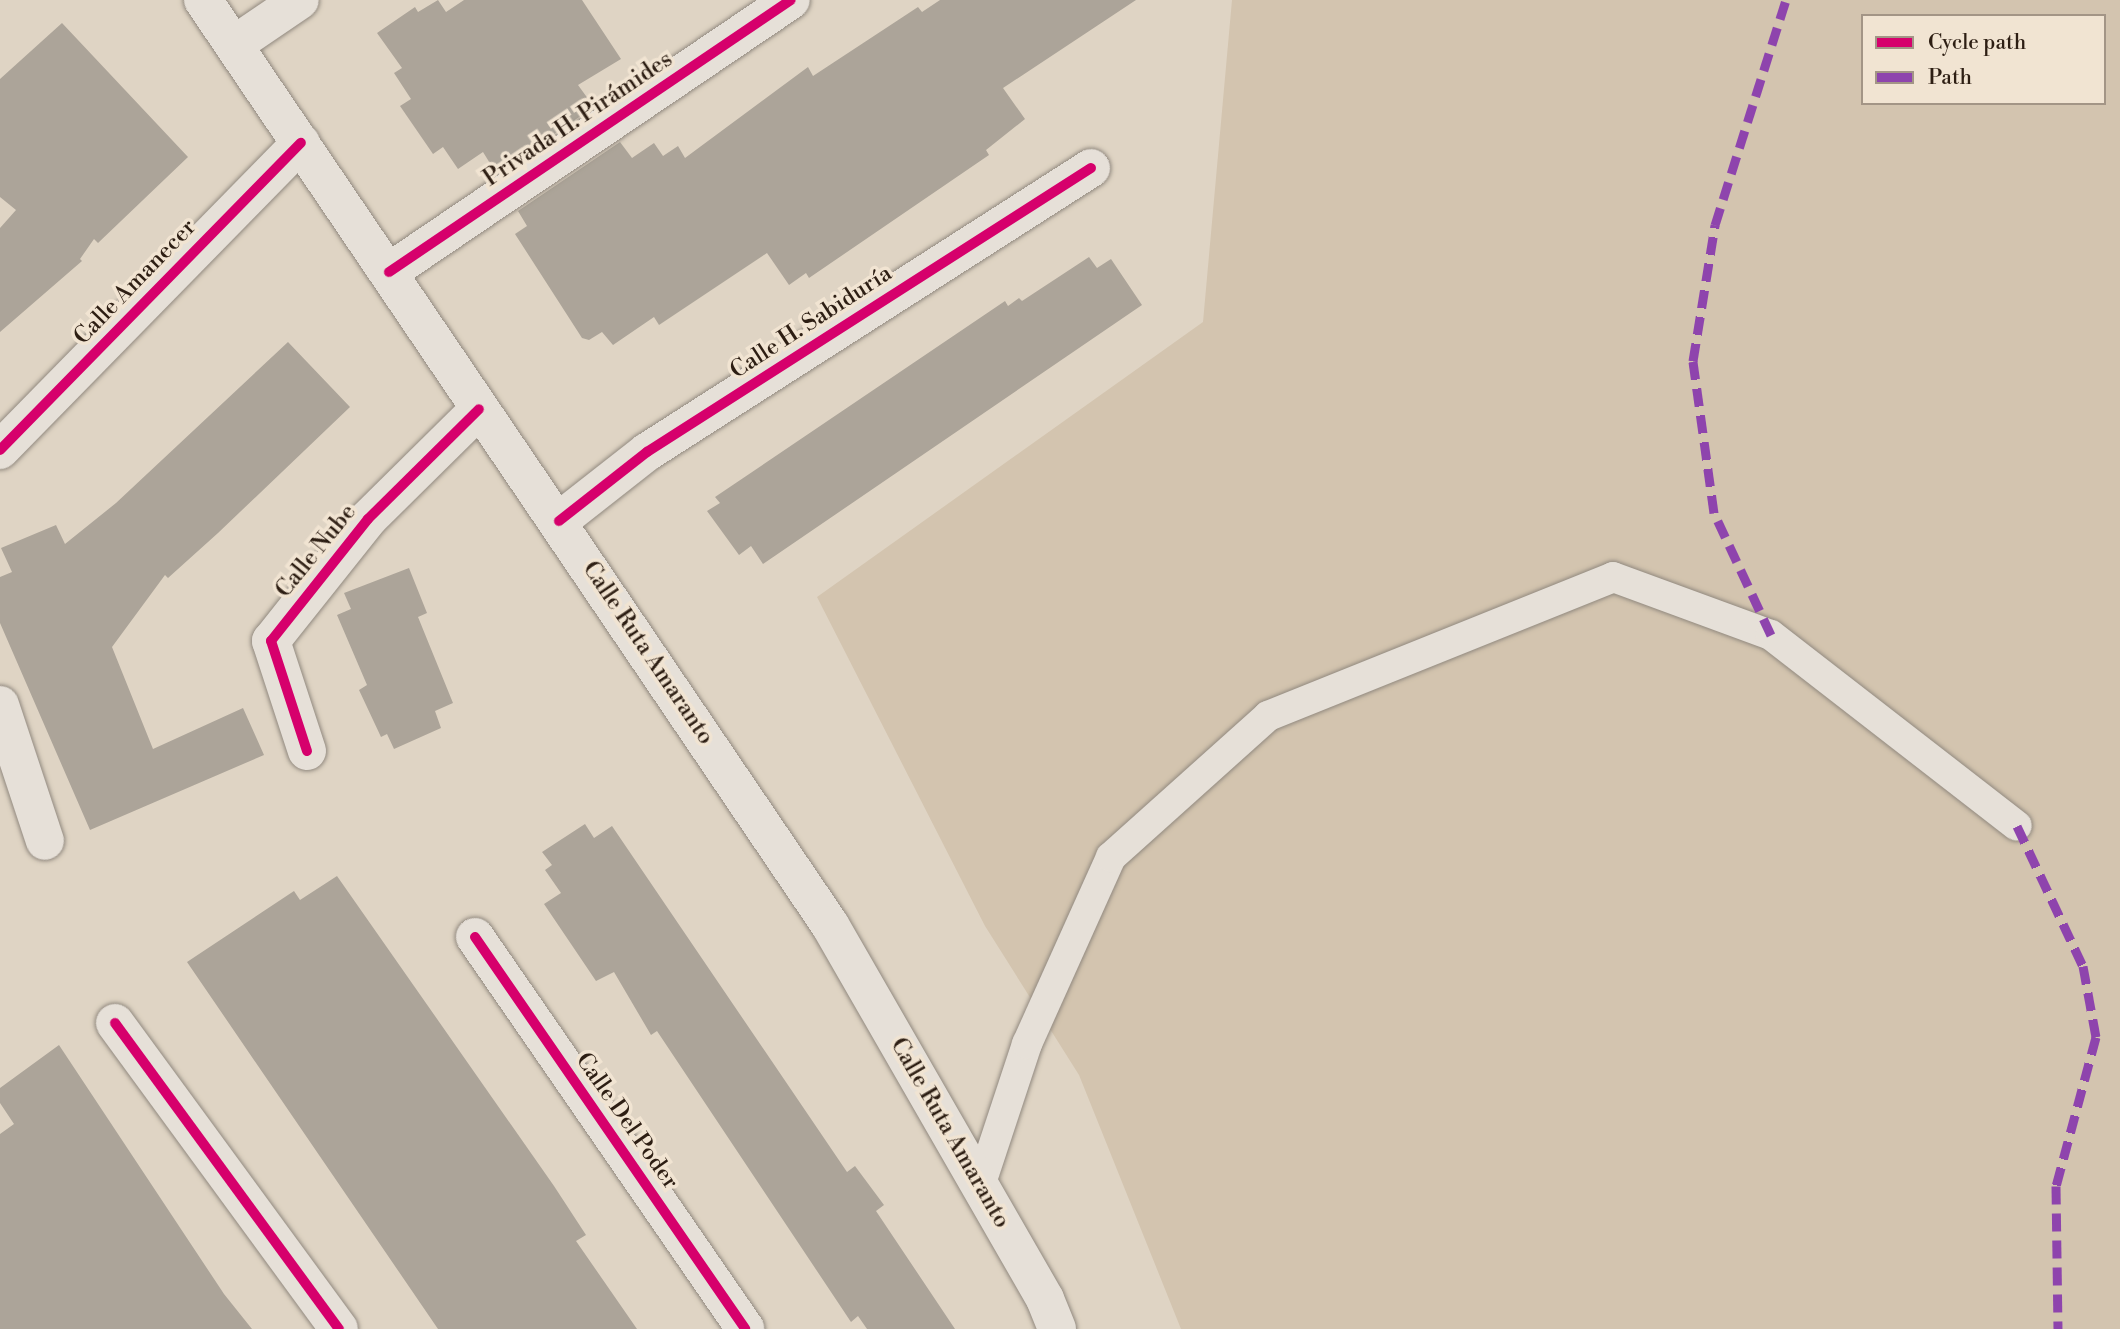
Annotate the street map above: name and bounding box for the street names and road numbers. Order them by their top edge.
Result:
street label: Privada H. Pirámides [478,46,678,192]
street label: Calle Amanecer [68,214,202,350]
street label: Calle H. Sabiduría [725,259,897,385]
street label: Calle Nube [270,499,362,603]
street label: Calle Ruta Amaranto [576,556,720,750]
street label: Calle Ruta Amaranto [884,1033,1016,1233]
street label: Calle Del Poder [570,1047,684,1195]

